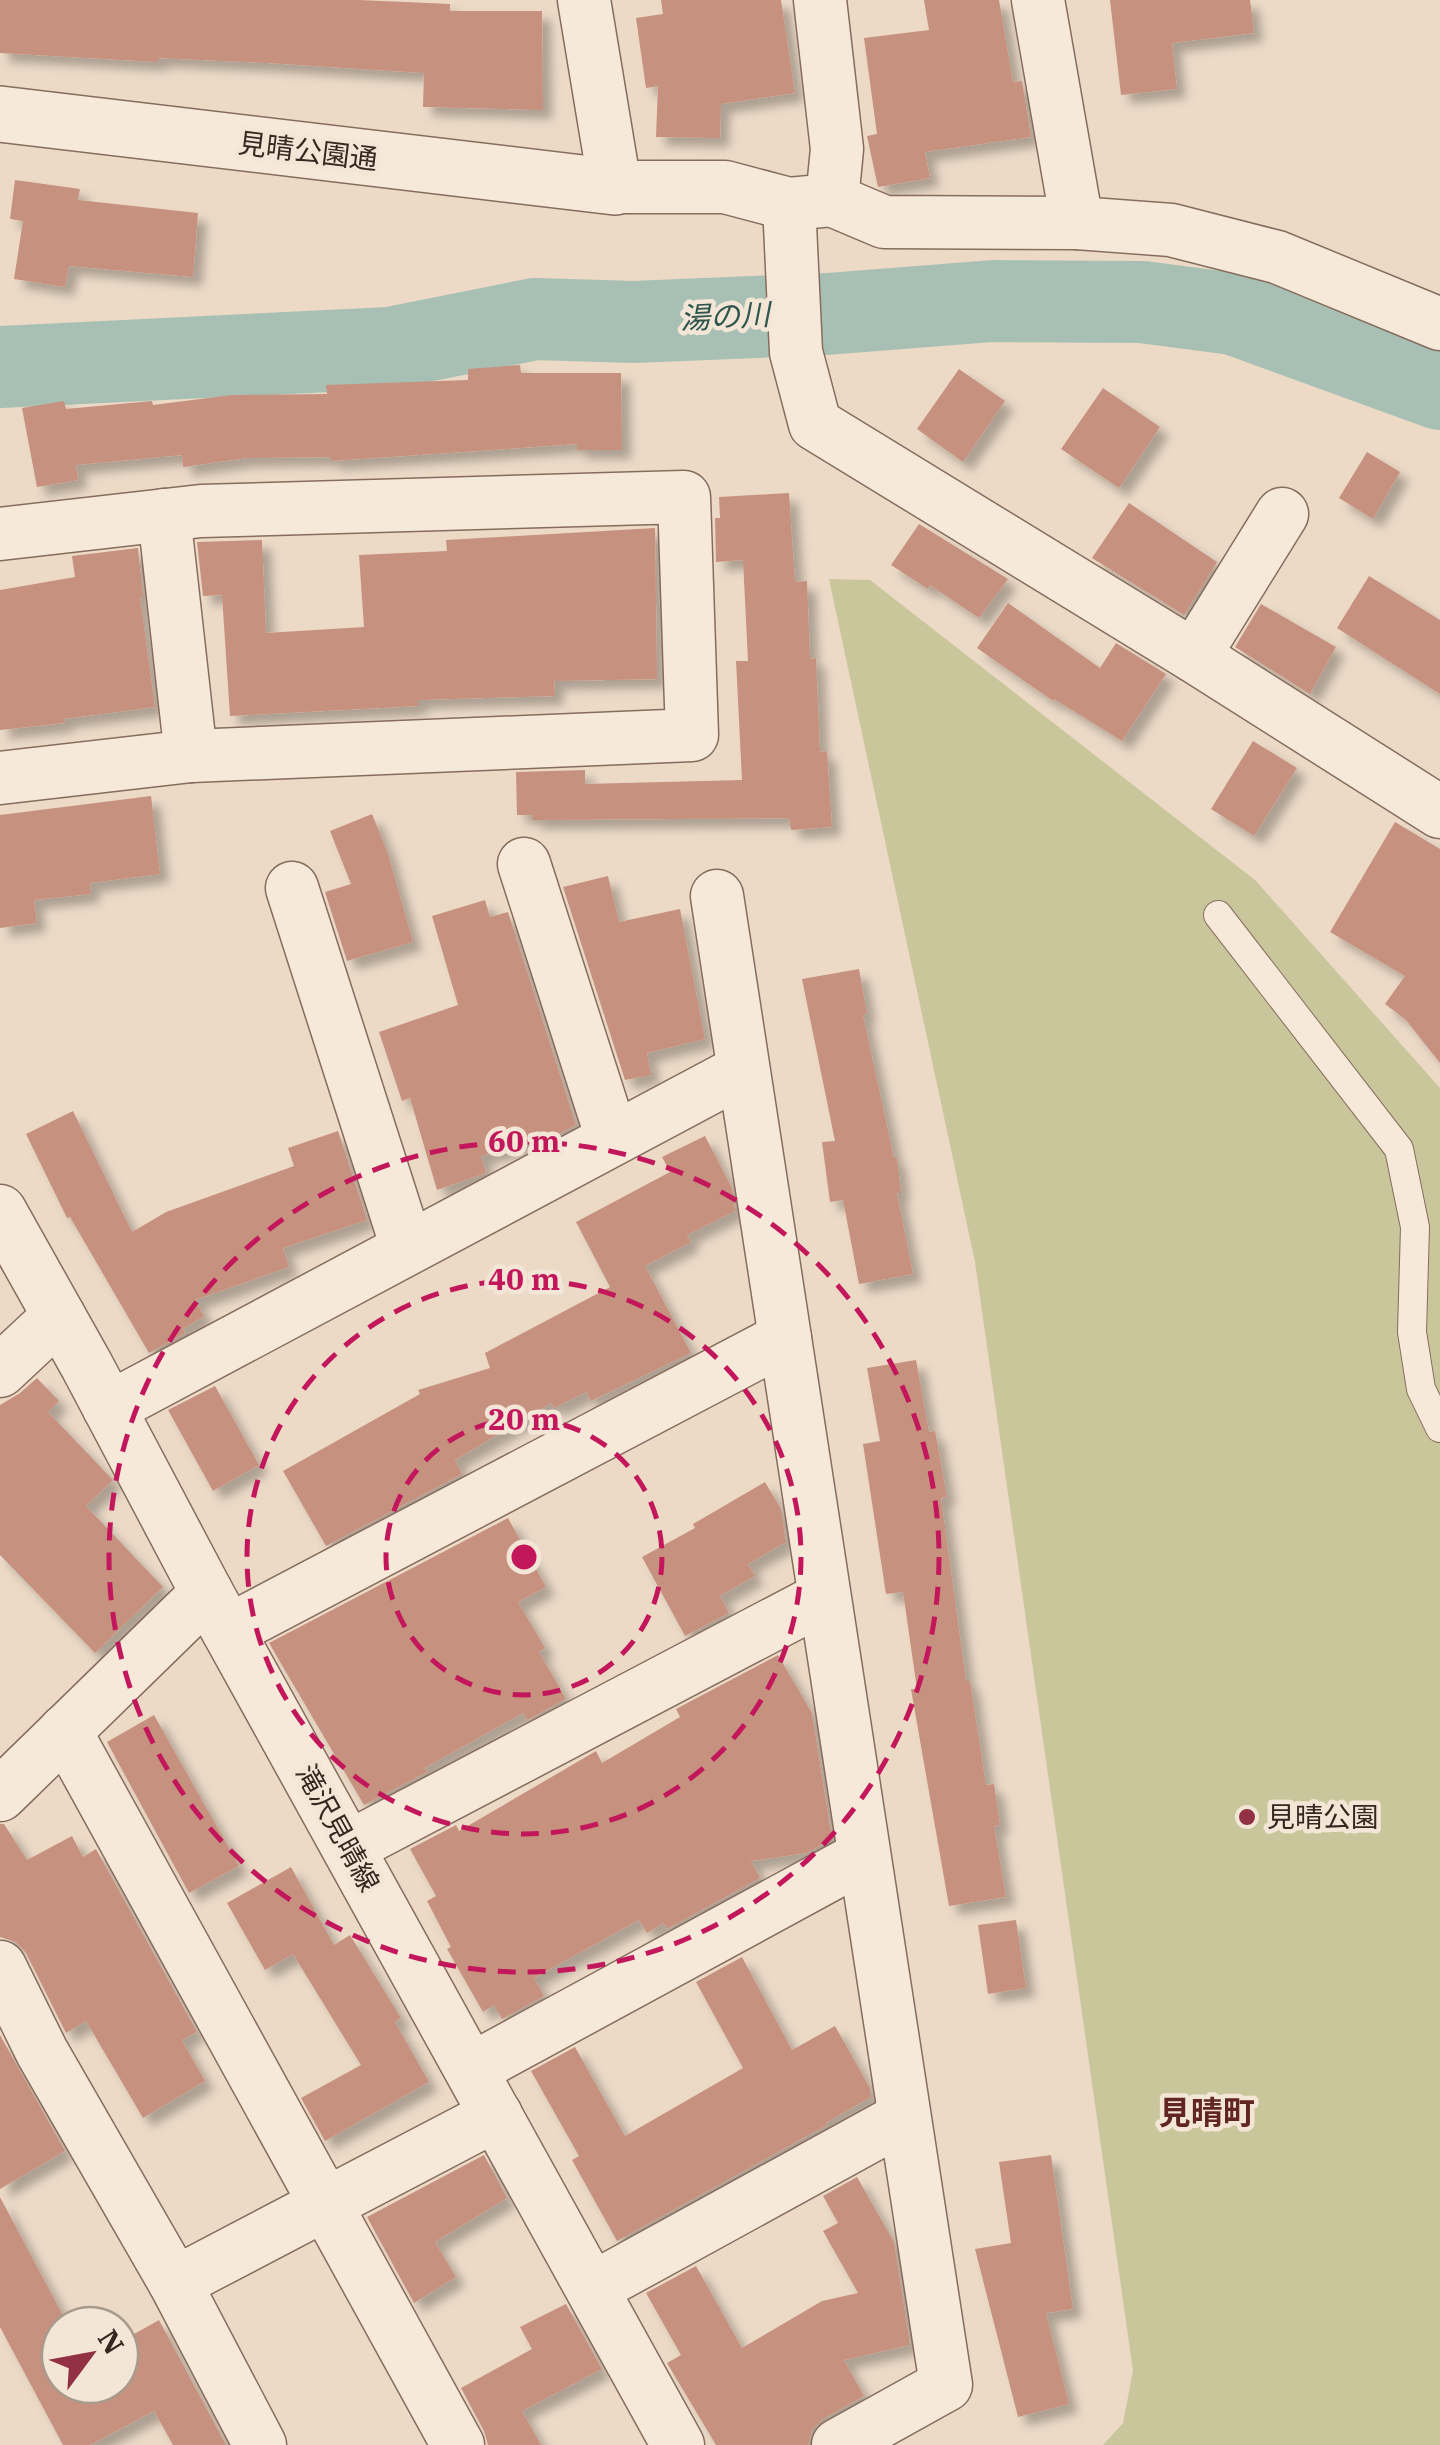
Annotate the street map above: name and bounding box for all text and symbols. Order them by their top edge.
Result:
street label: 見晴公園通 [236,124,380,177]
water label: 湯の川 [679,294,774,337]
text: 60 m [488,1121,560,1160]
text: 40 m [488,1259,560,1298]
text: 20 m [488,1399,560,1438]
centre of rings [506,1539,542,1575]
street label: 滝沢見晴線 [288,1758,389,1898]
place label: 見晴公園 [1267,1798,1379,1835]
marker: 見晴公園 [1236,1806,1258,1828]
district label: 見晴町 [1159,2091,1255,2133]
north arrow [40,2305,140,2405]
text: N [90,2322,133,2361]

